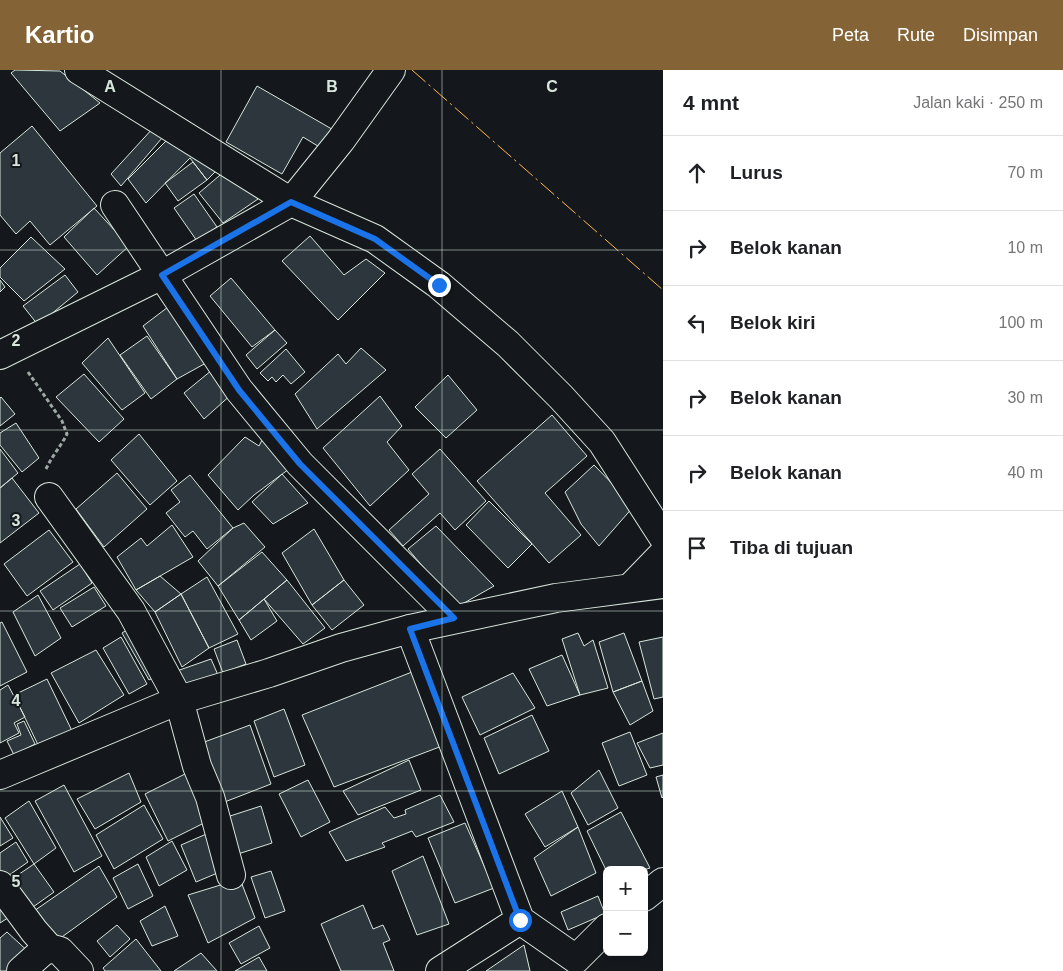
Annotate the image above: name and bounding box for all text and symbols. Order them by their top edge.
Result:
text: Kartio [25,21,94,48]
text: Peta [832,25,869,45]
text: Rute [897,25,935,45]
text: Disimpan [963,25,1038,45]
text: A [104,78,116,95]
text: B [326,78,338,95]
text: C [546,78,558,95]
text: 4 mnt [683,91,739,114]
text: Jalan kaki · 250 m [913,94,1043,111]
text: 1 [12,152,21,169]
icon: ahead [683,159,711,187]
text: Lurus [730,162,783,183]
text: 70 m [1007,164,1043,181]
icon: right [683,234,711,262]
text: Belok kanan [730,237,842,258]
text: 10 m [1007,239,1043,256]
route end [428,274,451,297]
icon: left [683,309,711,337]
text: Belok kiri [730,312,816,333]
text: 100 m [999,314,1043,331]
text: 2 [12,332,21,349]
icon: right [683,384,711,412]
text: Belok kanan [730,387,842,408]
text: 30 m [1007,389,1043,406]
icon: right [683,459,711,487]
text: Belok kanan [730,462,842,483]
text: 40 m [1007,464,1043,481]
text: 3 [12,512,21,529]
icon: arrive [683,534,711,562]
text: Tiba di tujuan [730,537,853,558]
text: 4 [12,692,21,709]
map controls [603,866,648,956]
button: + [603,866,648,911]
text: 5 [12,873,21,890]
route start [509,909,532,932]
button: − [603,911,648,956]

